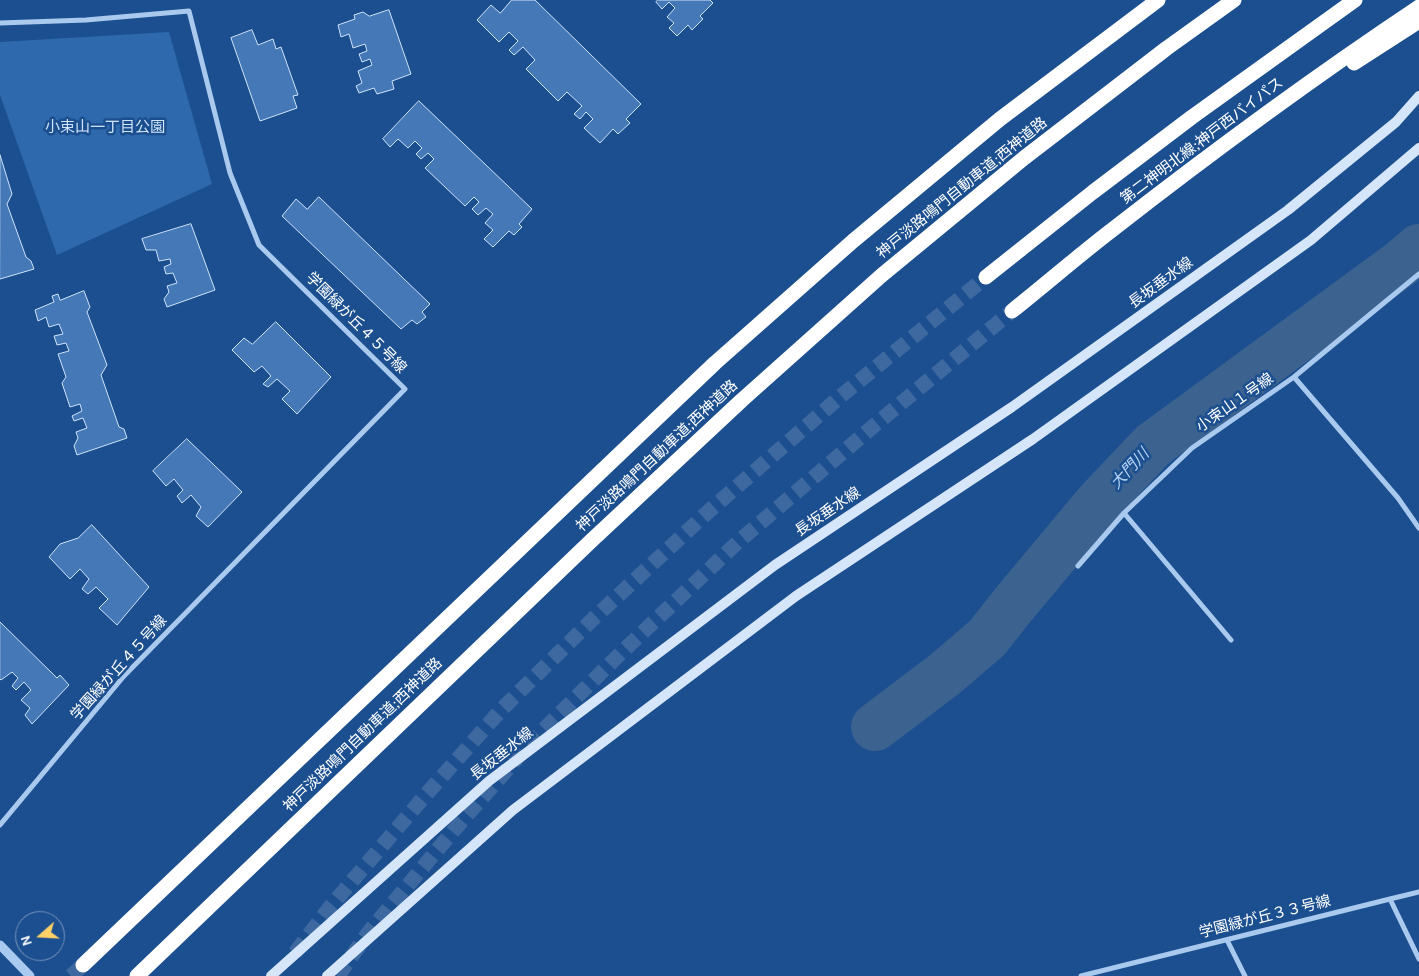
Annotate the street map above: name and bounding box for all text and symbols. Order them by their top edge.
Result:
street label: 第二神明北線;神戸西バイパス [1117,74,1287,208]
street label: 神戸淡路鳴門自動車道;西神道路 [873,114,1051,262]
park label: 小束山一丁目公園 [45,119,165,137]
street label: 長坂垂水線 [1125,254,1197,312]
street label: 学園緑が丘４５号線 [302,269,410,377]
street label: 小束山１号線 [1193,370,1277,436]
street label: 神戸淡路鳴門自動車道;西神道路 [573,376,741,536]
water label: 大門川 [1107,445,1153,493]
street label: 長坂垂水線 [792,484,864,540]
street label: 学園緑が丘４５号線 [67,612,171,724]
street label: 神戸淡路鳴門自動車道;西神道路 [280,654,446,816]
street label: 長坂垂水線 [467,724,537,784]
street label: 学園緑が丘３３号線 [1197,892,1333,942]
north arrow [15,911,65,961]
text: N [17,933,36,948]

